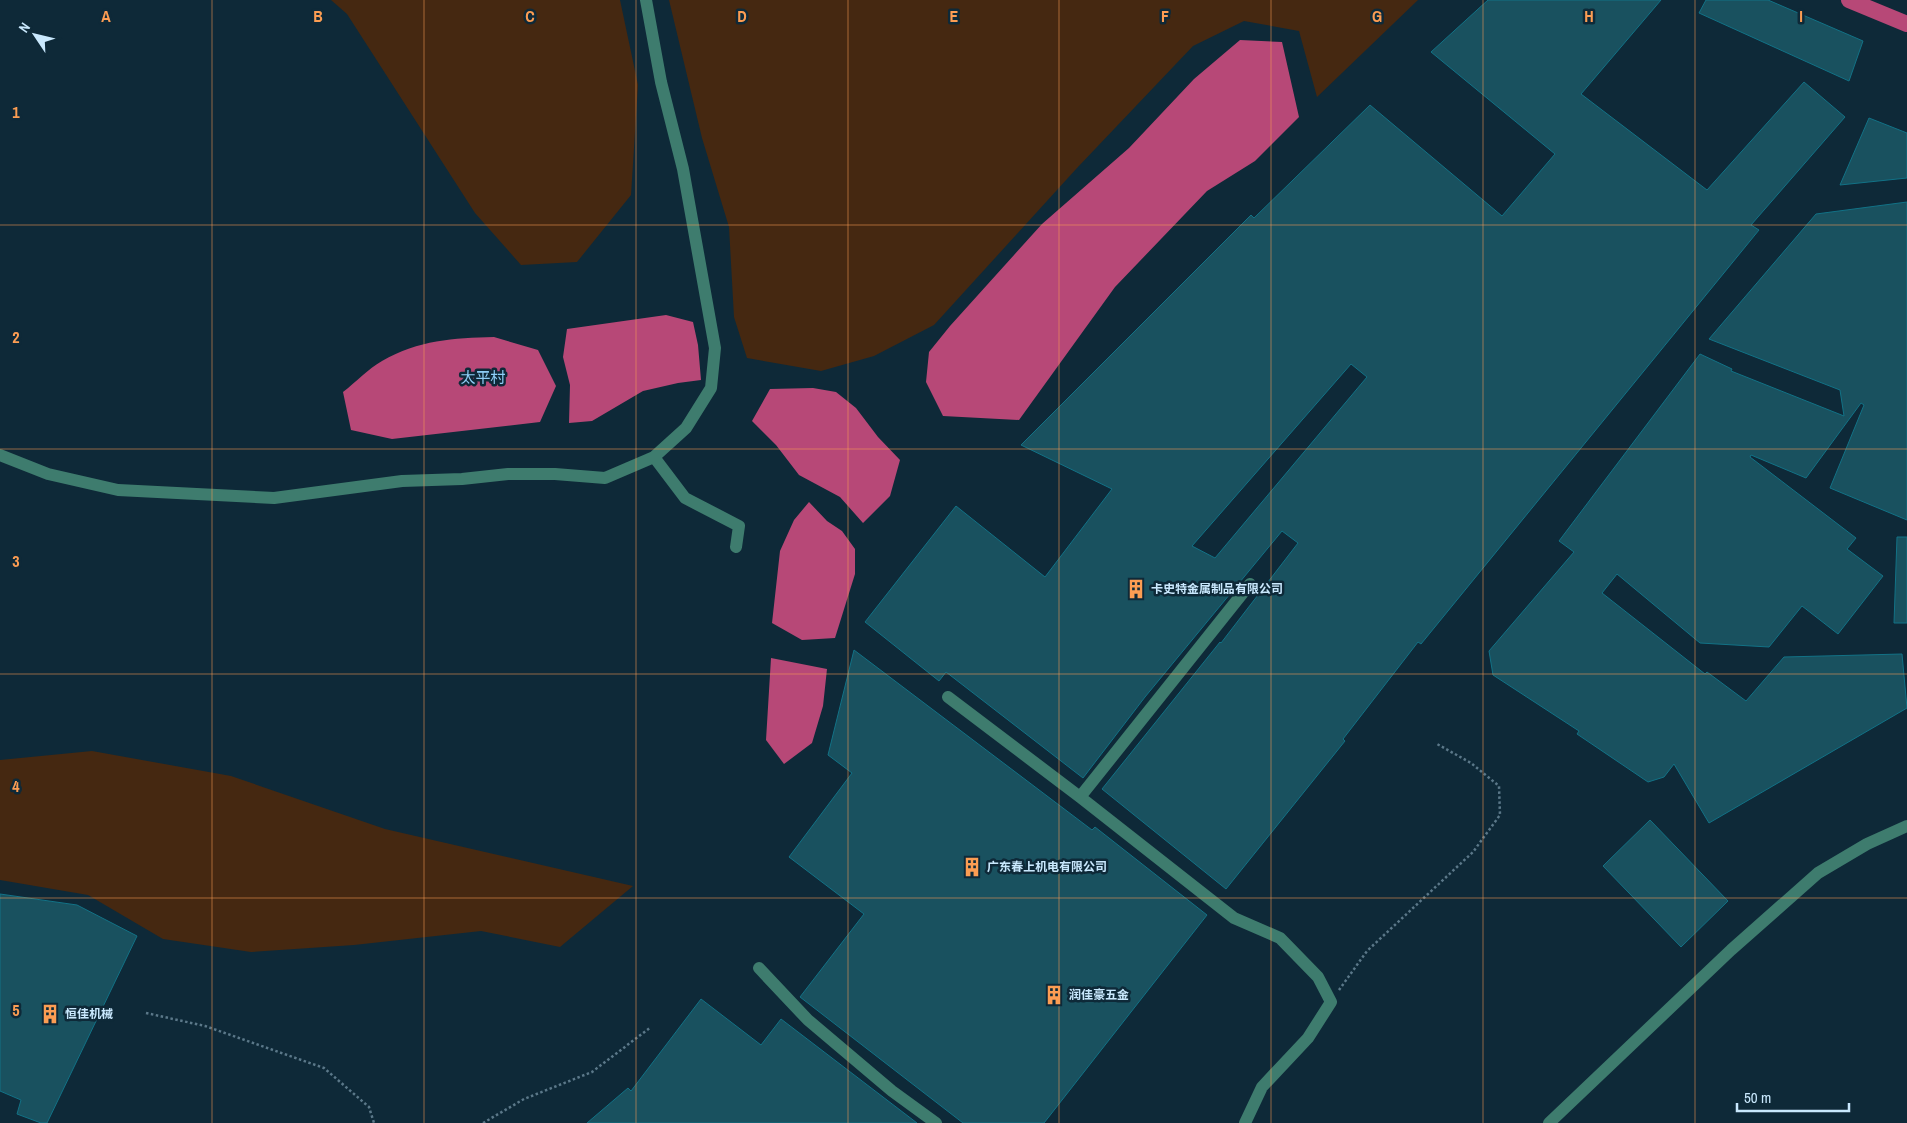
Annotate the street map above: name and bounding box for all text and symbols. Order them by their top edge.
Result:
text: A [101,5,111,27]
text: B [313,5,323,27]
text: C [525,5,535,27]
text: D [737,5,747,27]
text: E [950,5,959,27]
text: F [1161,5,1169,27]
text: G [1372,5,1382,27]
text: H [1584,5,1594,27]
text: I [1799,5,1803,27]
north arrow [10,10,60,60]
text: N [15,19,34,36]
text: 1 [12,101,20,123]
text: 2 [12,326,20,348]
district label: 太平村 [460,367,506,388]
text: 3 [12,550,20,572]
building icon: 卡史特金属制品有限公司 [1125,578,1147,600]
place label: 卡史特金属制品有限公司 [1151,581,1283,597]
text: 4 [12,775,20,797]
building icon: 广东春上机电有限公司 [961,856,983,878]
place label: 广东春上机电有限公司 [987,859,1107,875]
building icon: 润佳豪五金 [1043,984,1065,1006]
place label: 润佳豪五金 [1069,987,1129,1003]
text: 5 [12,999,20,1021]
building icon: 恒佳机械 [39,1003,61,1025]
place label: 恒佳机械 [65,1006,113,1022]
scale bar [1737,1080,1850,1112]
text: 50 m [1744,1087,1771,1108]

